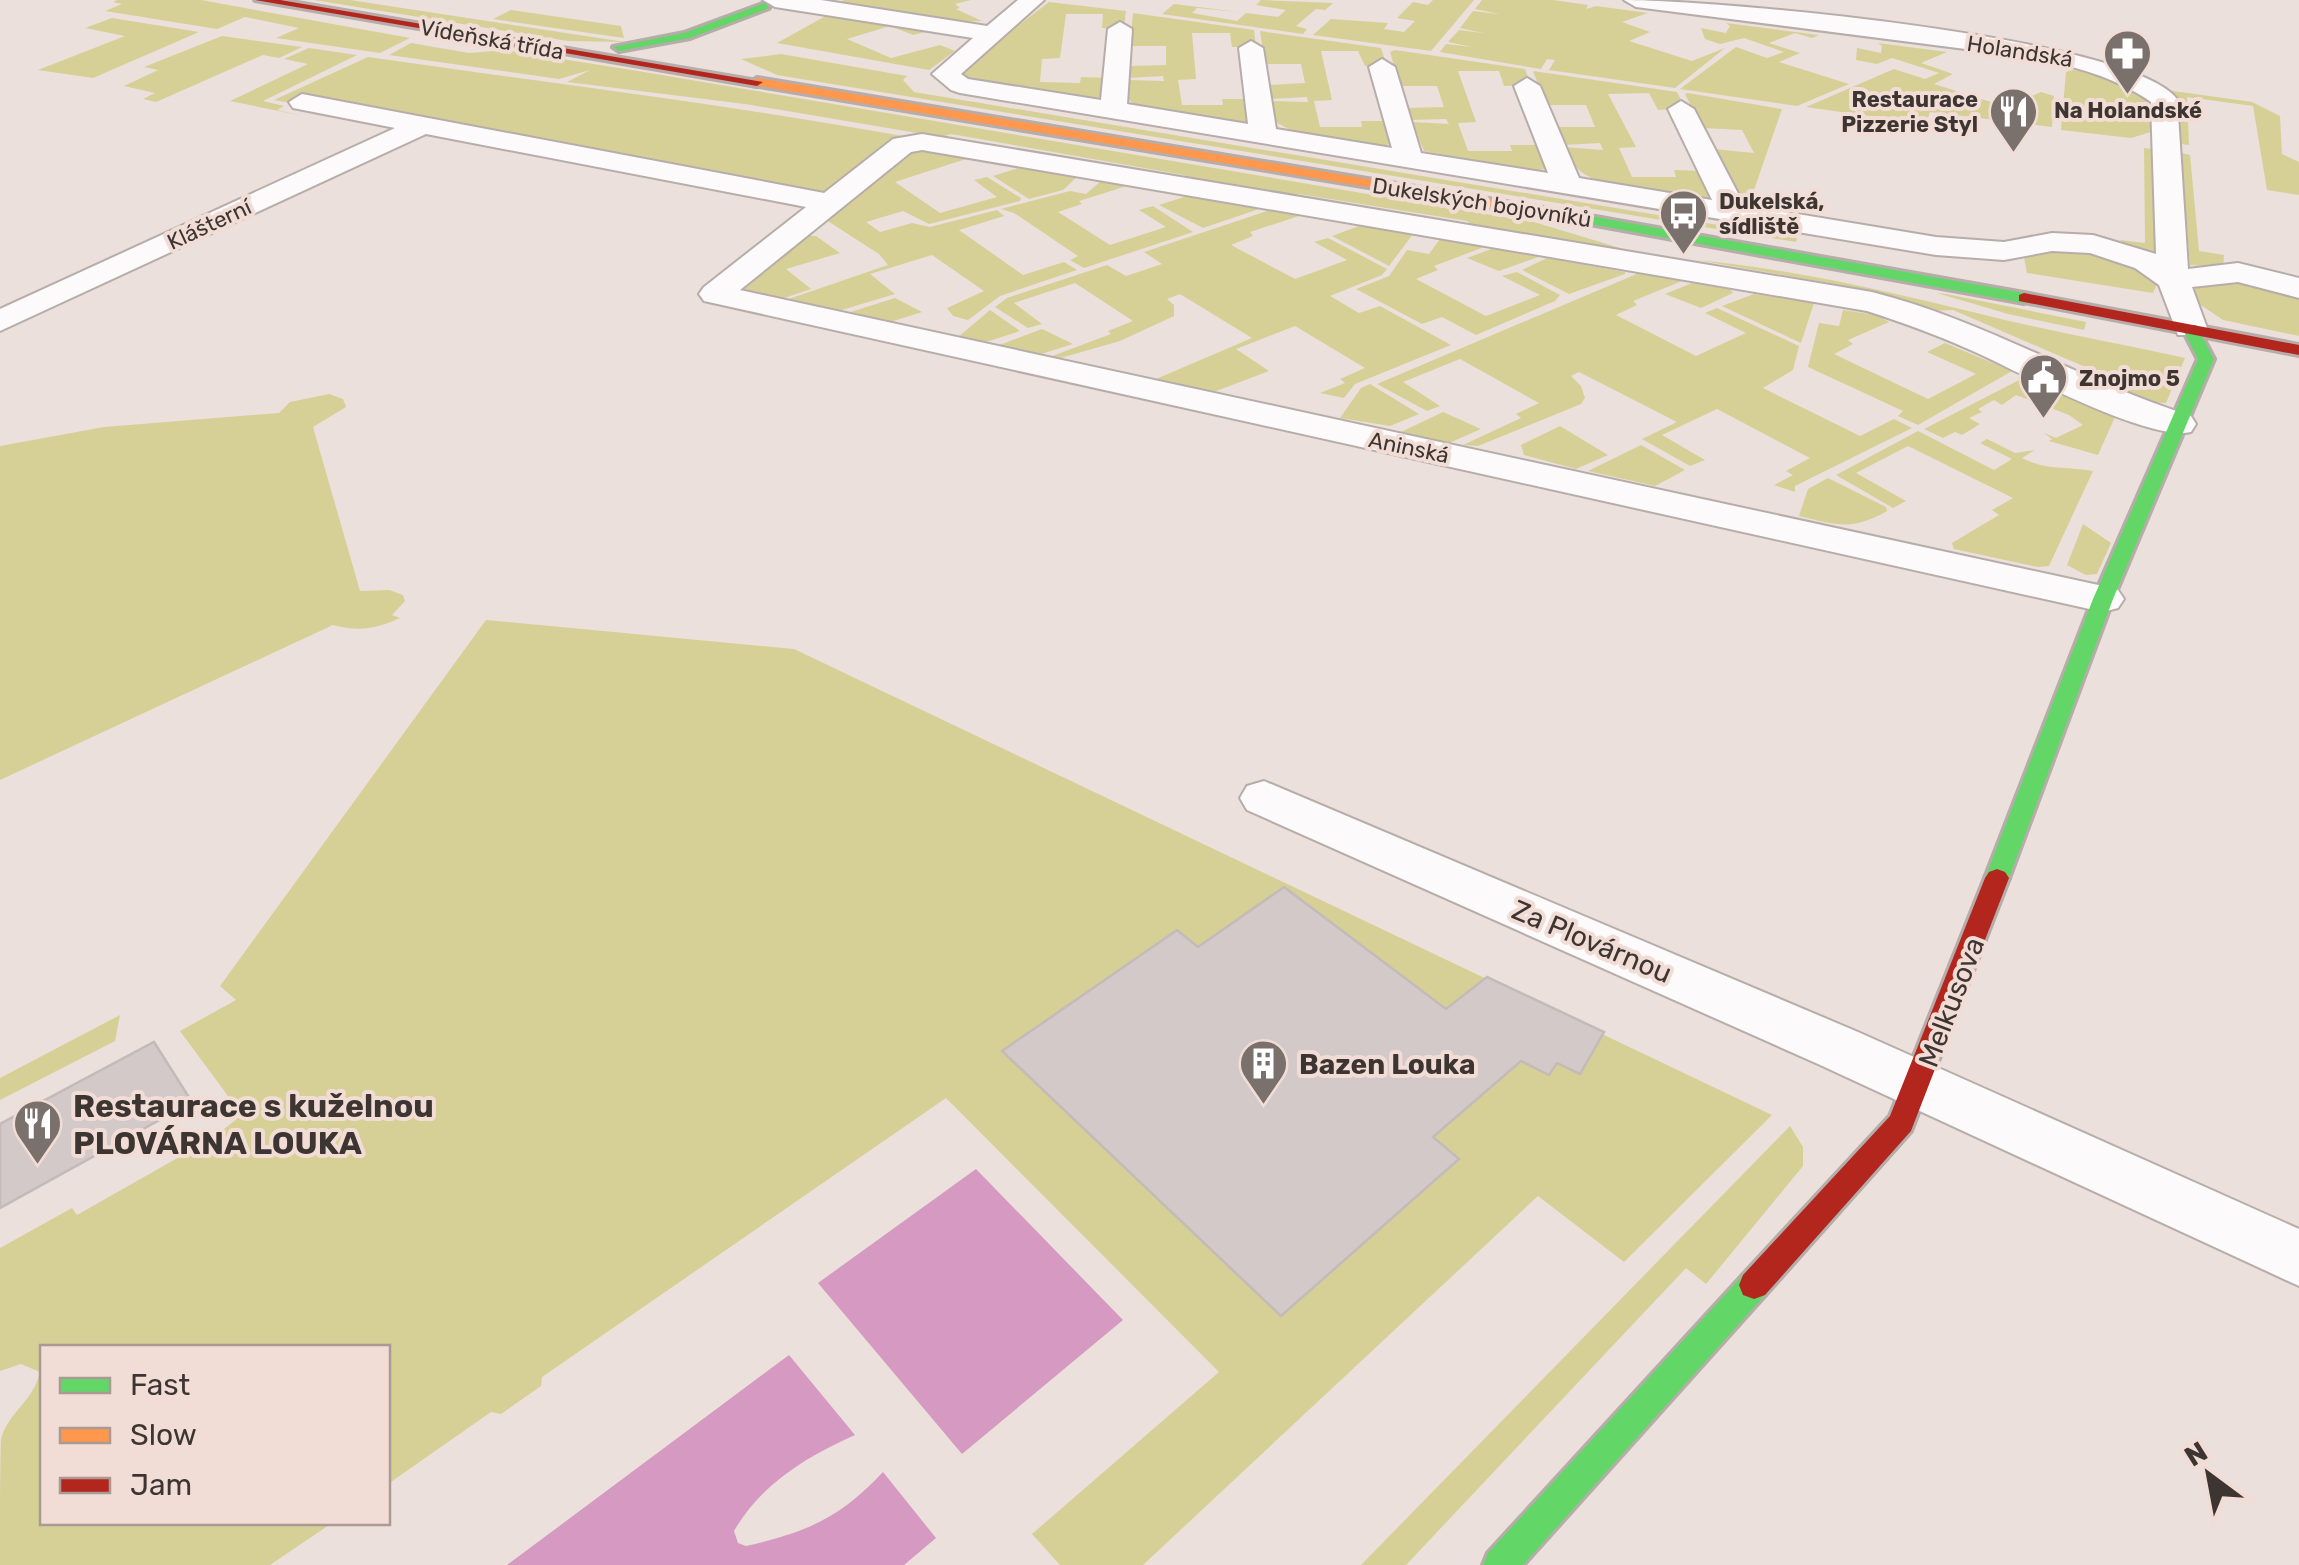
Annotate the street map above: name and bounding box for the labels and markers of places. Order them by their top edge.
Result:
pharmacy icon: Na Holandské [2102,28,2154,96]
place label: Restaurace Pizzerie Styl [1841,86,1978,138]
restaurant icon: Restaurace Pizzerie Styl [1987,86,2039,154]
place label: Na Holandské [2054,97,2202,124]
bus stop icon: Dukelská, sídliště [1658,188,1710,256]
place label: Dukelská, sídliště [1719,188,1824,240]
public building icon: Znojmo 5 [2018,352,2070,420]
place label: Znojmo 5 [2079,365,2180,392]
building icon: Bazen Louka [1238,1038,1290,1106]
place label: Bazen Louka [1299,1048,1475,1081]
place label: Restaurace s kuželnou PLOVÁRNA LOUKA [73,1087,434,1162]
restaurant icon: Restaurace s kuželnou PLOVÁRNA LOUKA [12,1098,64,1166]

